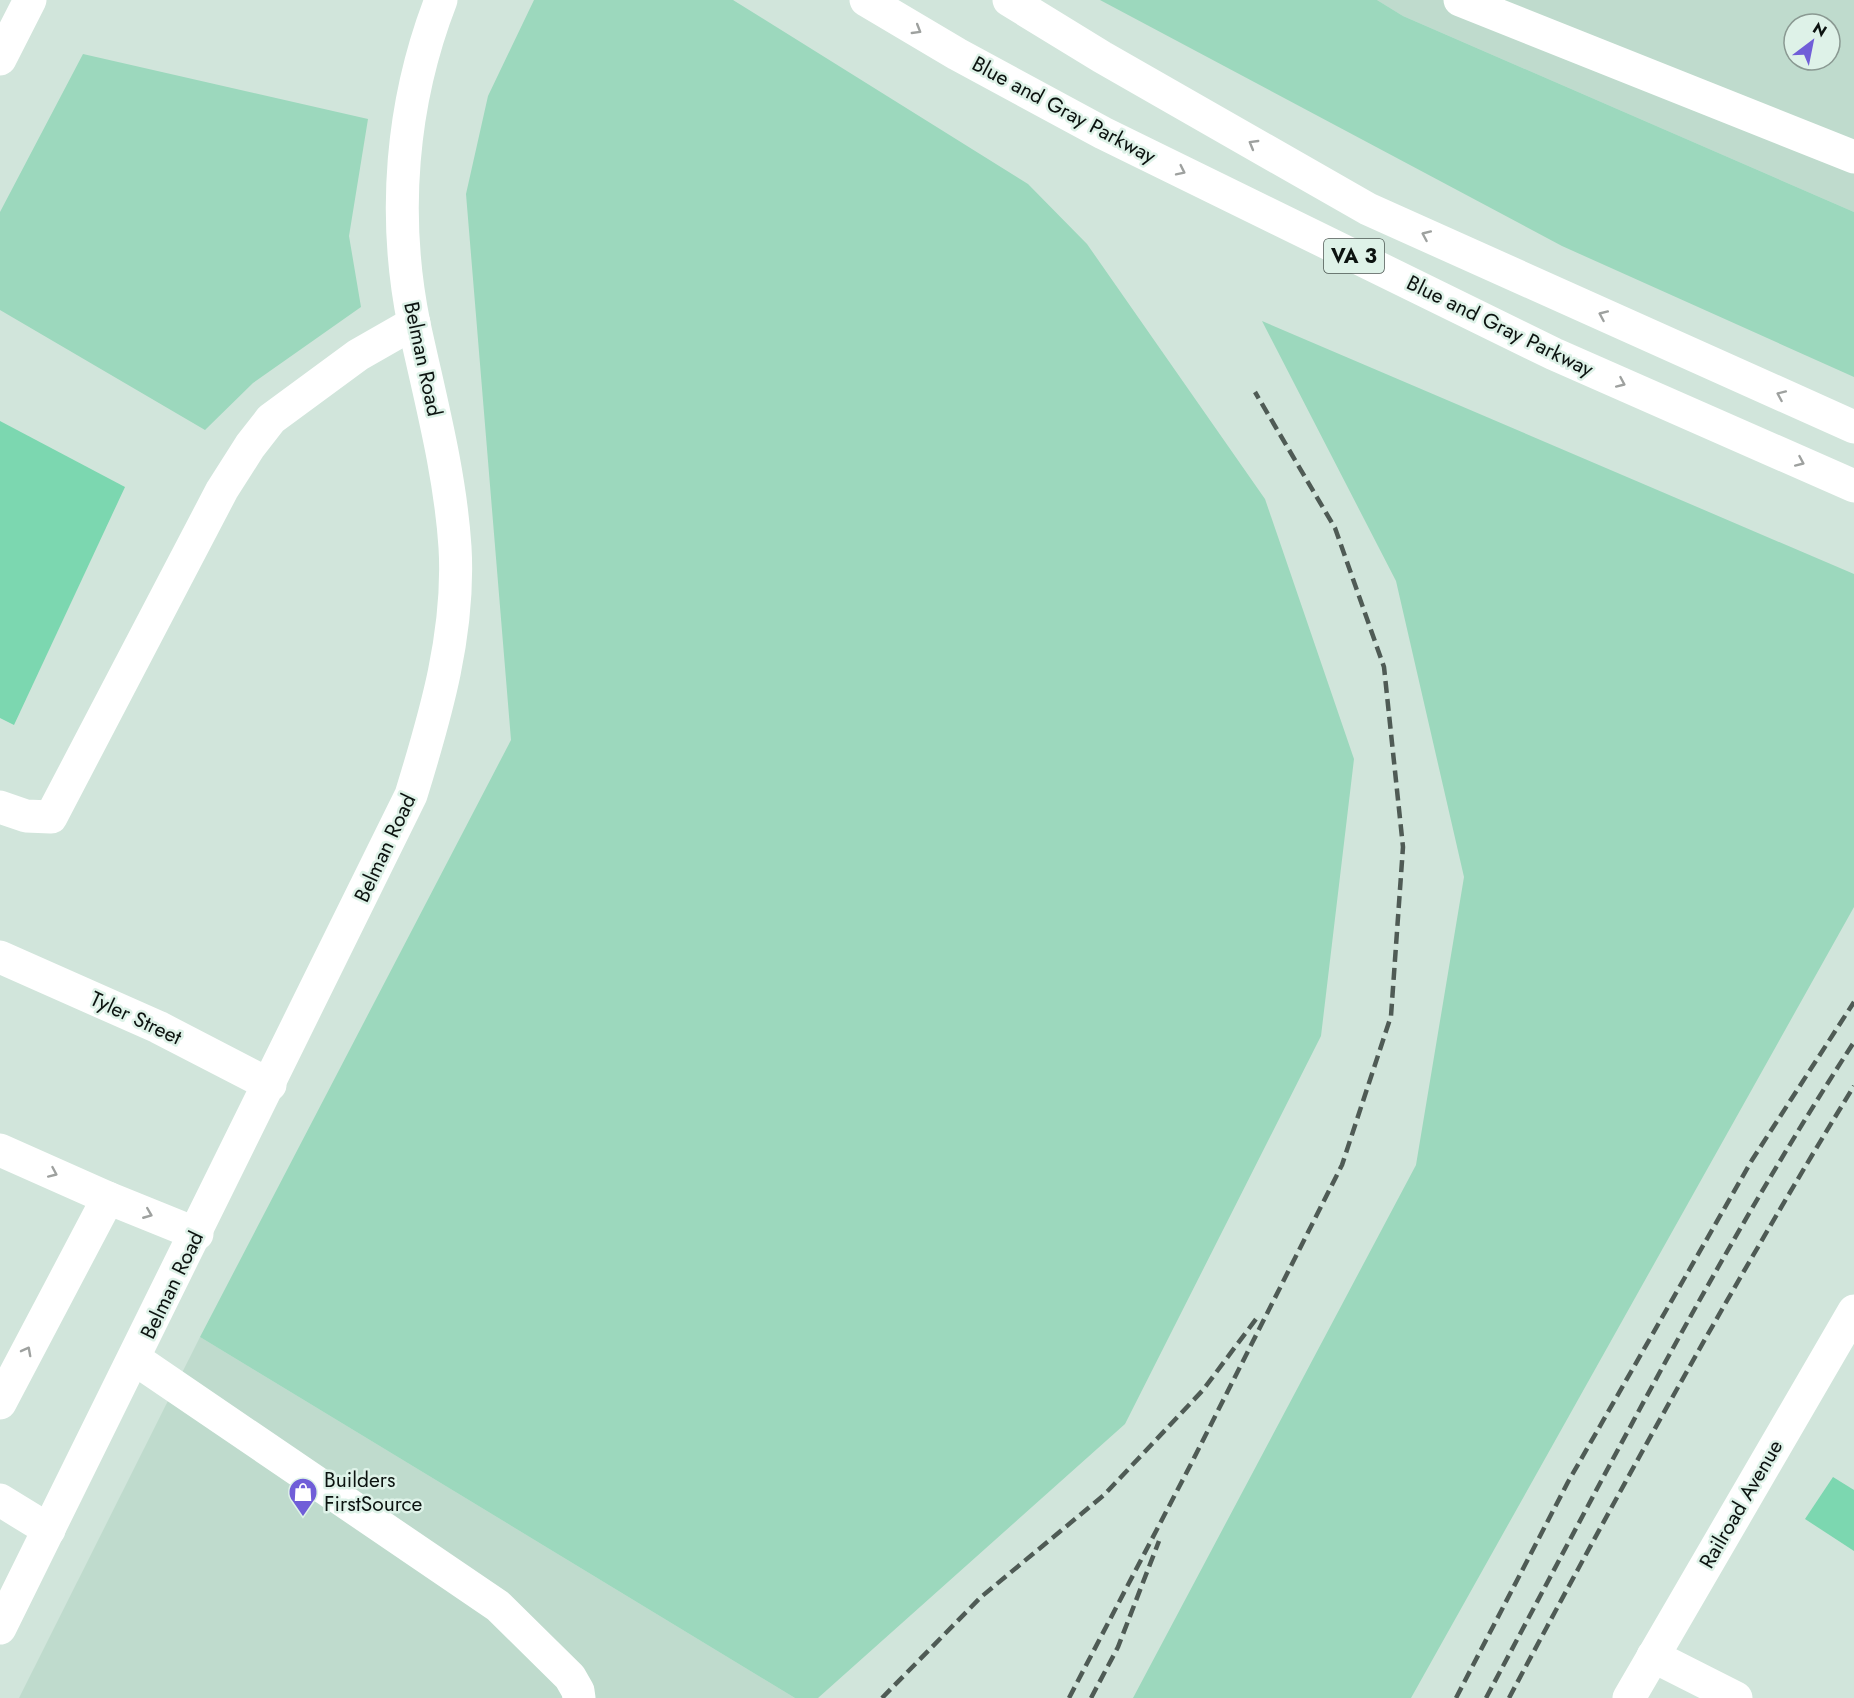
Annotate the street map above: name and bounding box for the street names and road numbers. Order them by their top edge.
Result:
street label: Blue and Gray Parkway [967,49,1162,172]
road number: VA 3 [1324,239,1384,273]
street label: Blue and Gray Parkway [1402,268,1599,385]
street label: Belman Road [396,299,450,419]
street label: Belman Road [347,789,423,907]
street label: Tyler Street [85,984,187,1052]
street label: Belman Road [133,1226,211,1344]
street label: Railroad Avenue [1692,1434,1790,1574]

